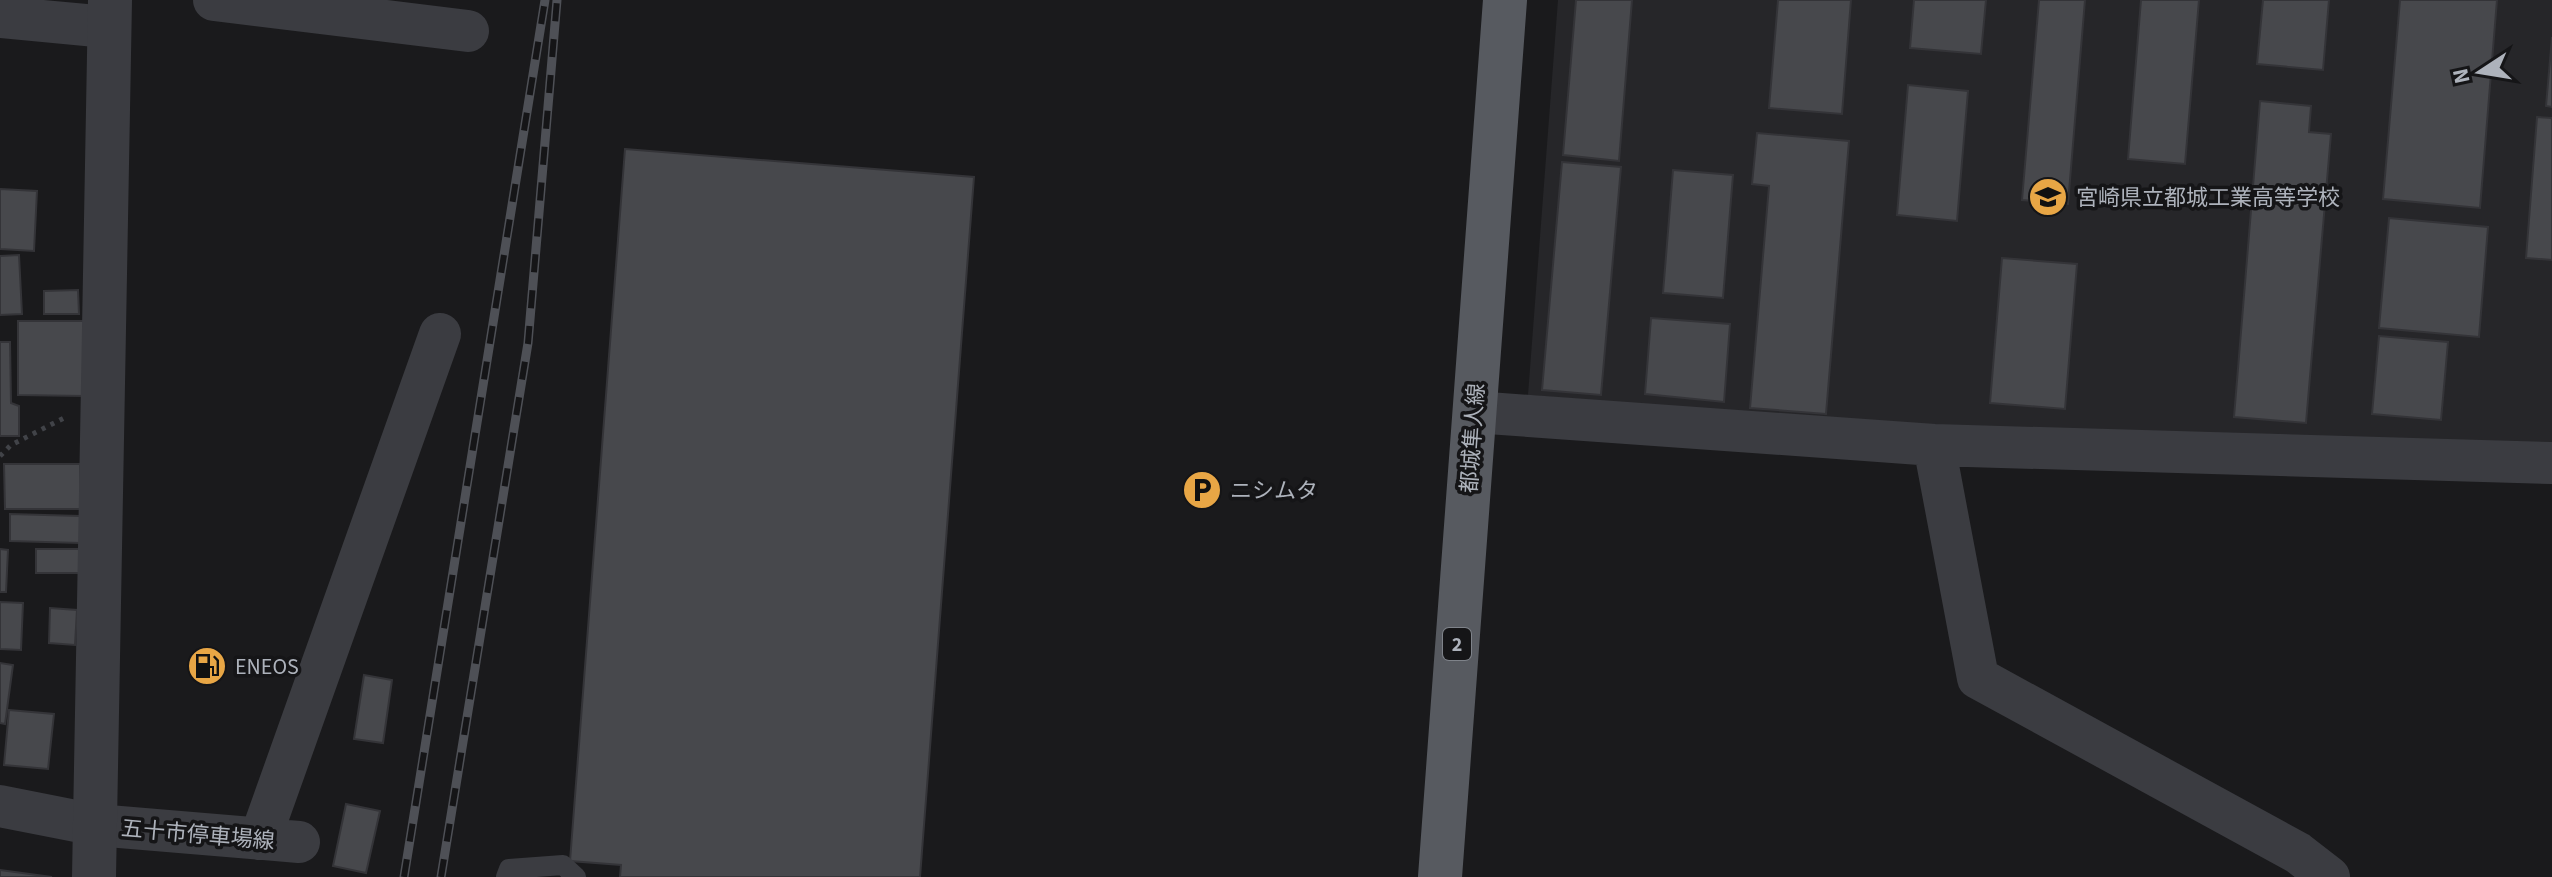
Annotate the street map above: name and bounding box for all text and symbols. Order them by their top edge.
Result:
north arrow [2440,32,2520,112]
text: N [2444,65,2479,86]
school or university icon: 宮崎県立都城工業高等学校 [2027,176,2069,218]
place label: 宮崎県立都城工業高等学校 [2076,182,2340,214]
street label: 都城隼人線 [1453,382,1493,494]
parking icon: ニシムタ [1181,469,1223,511]
place label: ニシムタ [1230,475,1318,507]
road number: 2 [1443,628,1471,660]
fuel station icon: ENEOS [186,645,228,687]
place label: ENEOS [235,651,299,683]
street label: 五十市停車場線 [120,812,276,858]

